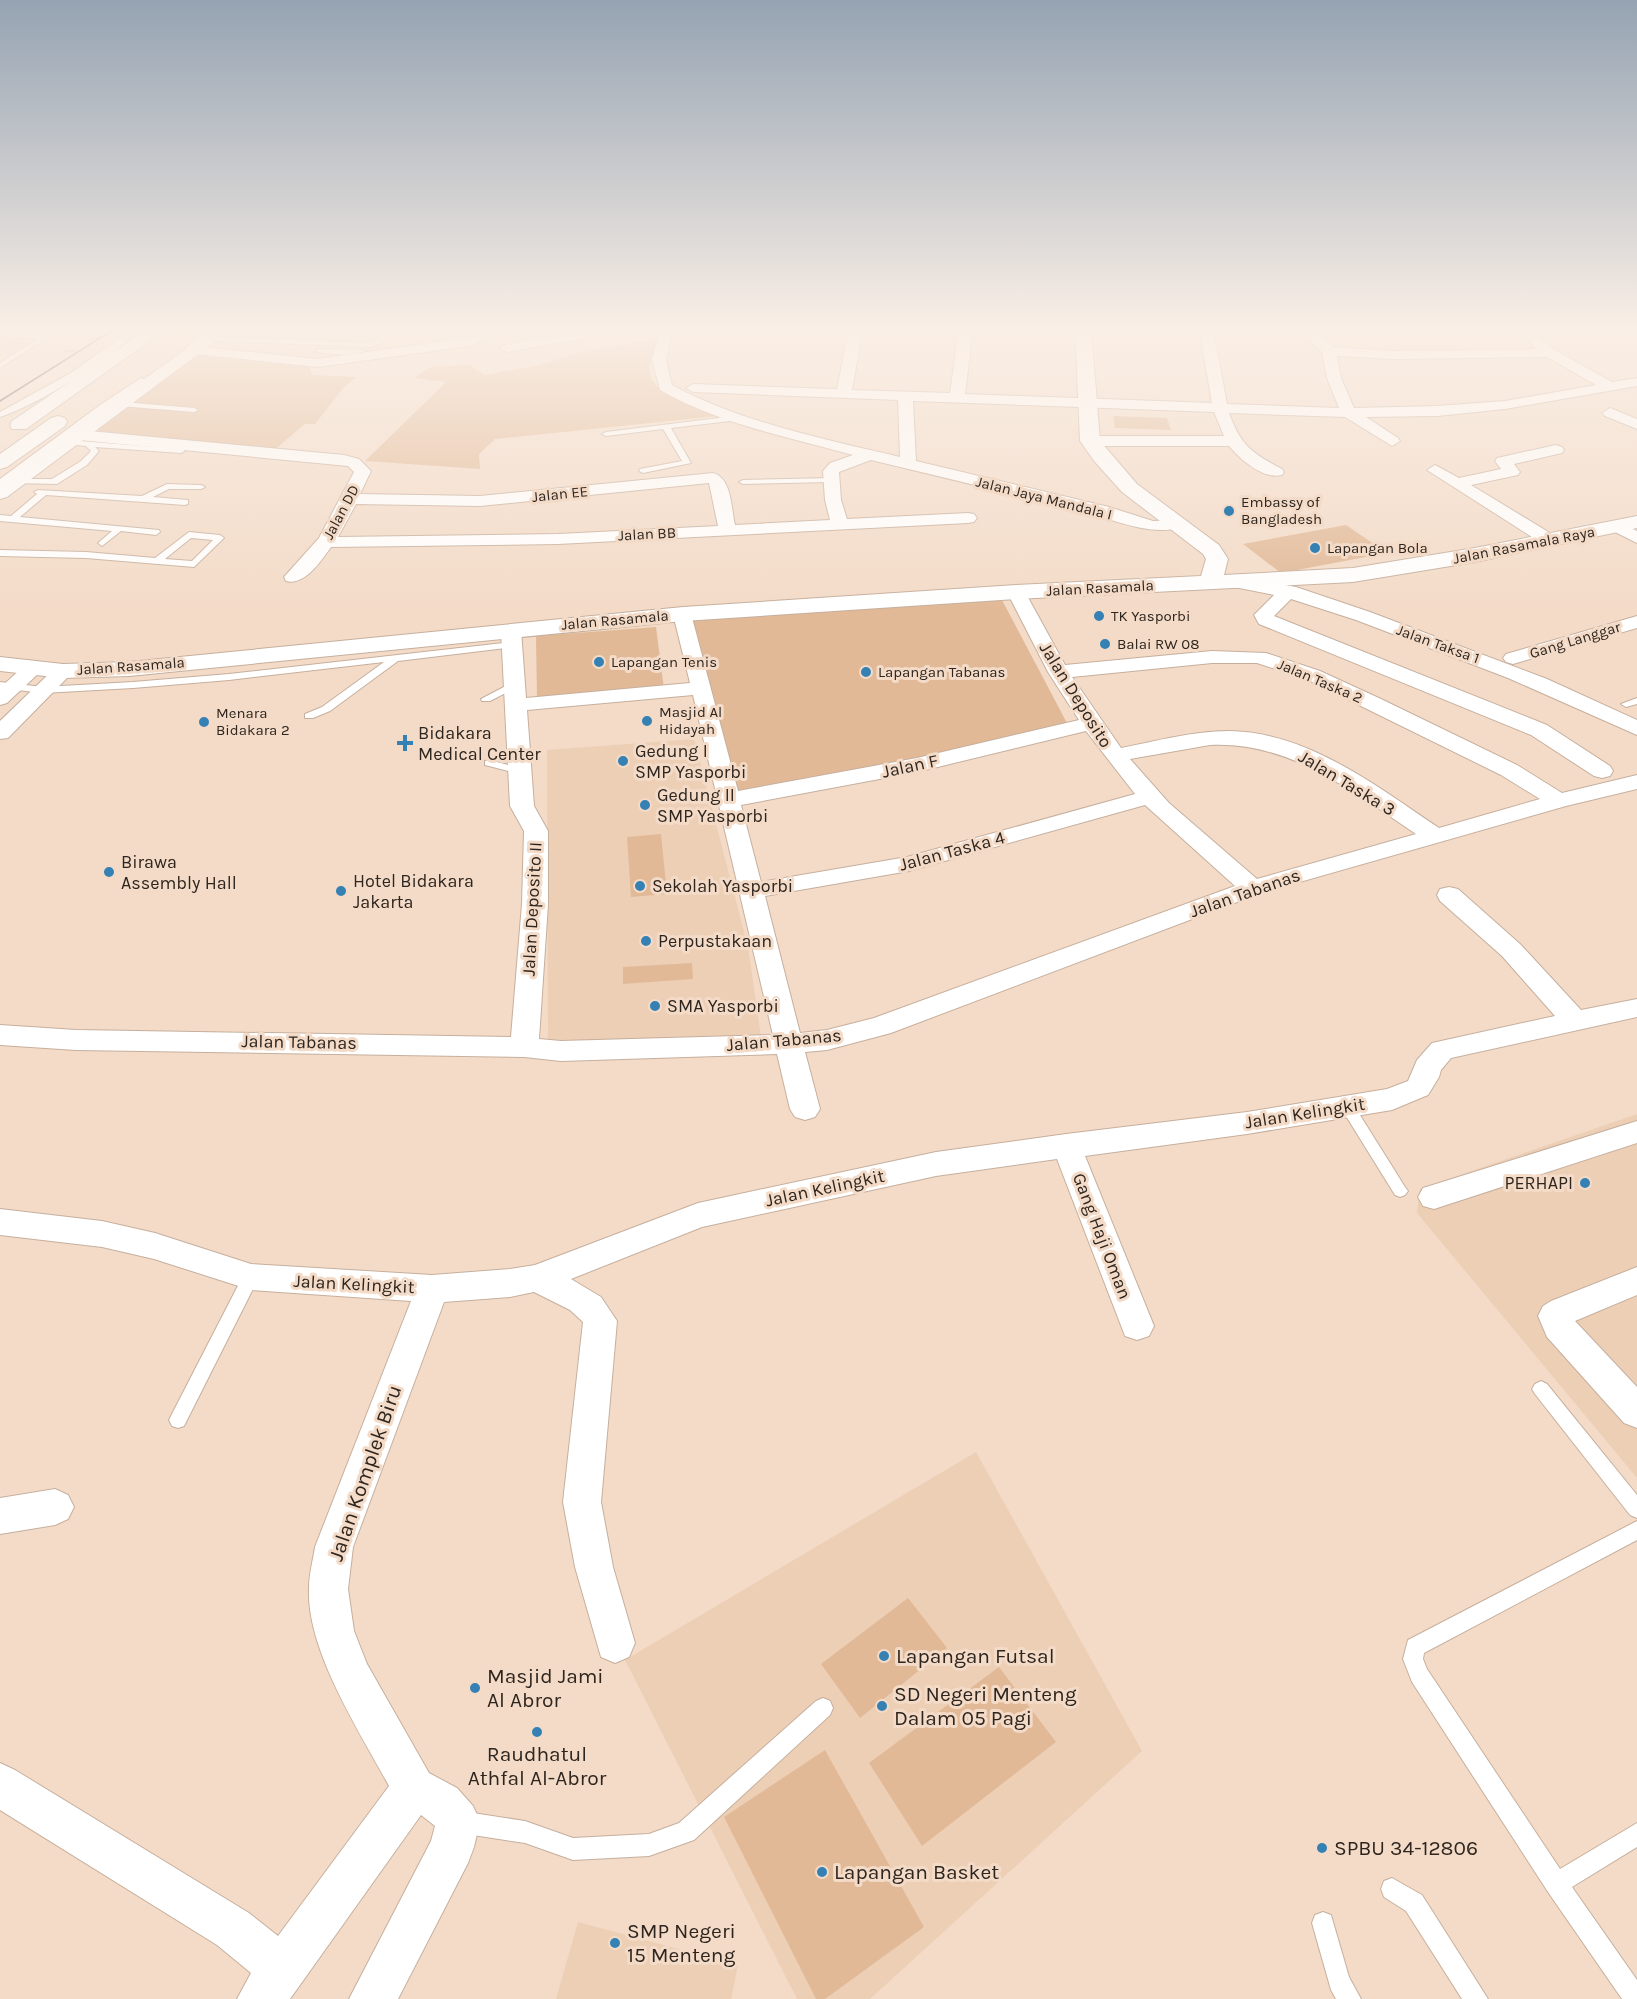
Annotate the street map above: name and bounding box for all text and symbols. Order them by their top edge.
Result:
street label: Jalan Jaya Mandala I [974,472,1114,524]
street label: Jalan DD [319,482,363,542]
street label: Jalan EE [531,482,589,506]
place label: Embassy of Bangladesh [1241,493,1322,528]
marker: Embassy of Bangladesh [1222,504,1236,518]
street label: Jalan Rasamala Raya [1452,522,1596,568]
street label: Jalan BB [618,523,676,545]
place label: Lapangan Bola [1327,539,1428,557]
marker: Lapangan Bola [1308,541,1322,555]
street label: Jalan Rasamala [1046,576,1154,600]
street label: Jalan Rasamala [561,606,669,634]
place label: TK Yasporbi [1111,607,1190,625]
marker: TK Yasporbi [1092,609,1106,623]
street label: Gang Langgar [1527,617,1623,662]
street label: Jalan Taksa 1 [1394,621,1482,667]
place label: Balai RW 08 [1117,635,1199,653]
marker: Balai RW 08 [1098,637,1112,651]
street label: Jalan Deposito [1035,638,1117,752]
street label: Jalan Rasamala [77,653,185,679]
place label: Lapangan Tenis [611,653,717,671]
marker: Lapangan Tenis [592,655,606,669]
street label: Jalan Taska 2 [1275,655,1365,707]
place label: Lapangan Tabanas [878,663,1005,681]
marker: Lapangan Tabanas [859,665,873,679]
place label: Masjid Al Hidayah [659,703,722,738]
place label: Menara Bidakara 2 [216,704,290,739]
marker: Masjid Al Hidayah [640,714,654,728]
marker: Menara Bidakara 2 [197,715,211,729]
place label: Bidakara Medical Center [418,722,541,765]
marker: Bidakara Medical Center [396,734,414,752]
place label: Gedung I SMP Yasporbi [635,740,746,783]
street label: Jalan Taska 3 [1295,745,1399,821]
street label: Jalan F [880,749,940,783]
marker: Gedung I SMP Yasporbi [616,754,630,768]
place label: Gedung II SMP Yasporbi [657,784,768,827]
marker: Gedung II SMP Yasporbi [638,798,652,812]
street label: Jalan Taska 4 [897,826,1007,876]
street label: Jalan Deposito II [517,841,547,977]
place label: Birawa Assembly Hall [121,851,237,894]
street label: Jalan Tabanas [1187,864,1303,922]
marker: Birawa Assembly Hall [102,865,116,879]
place label: Hotel Bidakara Jakarta [353,870,474,913]
place label: Sekolah Yasporbi [652,875,793,897]
marker: Sekolah Yasporbi [633,879,647,893]
marker: Hotel Bidakara Jakarta [334,884,348,898]
place label: Perpustakaan [658,930,772,952]
marker: Perpustakaan [639,934,653,948]
place label: SMA Yasporbi [667,995,779,1017]
marker: SMA Yasporbi [648,999,662,1013]
street label: Jalan Tabanas [726,1024,842,1056]
street label: Jalan Tabanas [241,1030,357,1054]
street label: Jalan Kelingkit [1243,1093,1367,1133]
street label: Jalan Kelingkit [763,1165,887,1211]
street label: Gang Haji Oman [1068,1170,1136,1302]
place label: PERHAPI [1505,1172,1573,1194]
marker: PERHAPI [1578,1176,1592,1190]
street label: Jalan Kelingkit [293,1270,415,1298]
street label: Jalan Komplek Biru [324,1382,406,1564]
place label: Lapangan Futsal [896,1644,1055,1668]
marker: Lapangan Futsal [877,1649,891,1663]
place label: Masjid Jami Al Abror [487,1664,604,1712]
marker: Masjid Jami Al Abror [468,1681,482,1695]
place label: SD Negeri Menteng Dalam 05 Pagi [894,1682,1077,1730]
marker: SD Negeri Menteng Dalam 05 Pagi [875,1699,889,1713]
marker: Raudhatul Athfal Al-Abror [530,1725,544,1739]
place label: Raudhatul Athfal Al-Abror [468,1742,607,1790]
place label: SPBU 34-12806 [1334,1836,1478,1860]
marker: SPBU 34-12806 [1315,1841,1329,1855]
place label: Lapangan Basket [834,1860,999,1884]
marker: Lapangan Basket [815,1865,829,1879]
place label: SMP Negeri 15 Menteng [627,1919,736,1967]
marker: SMP Negeri 15 Menteng [608,1936,622,1950]

